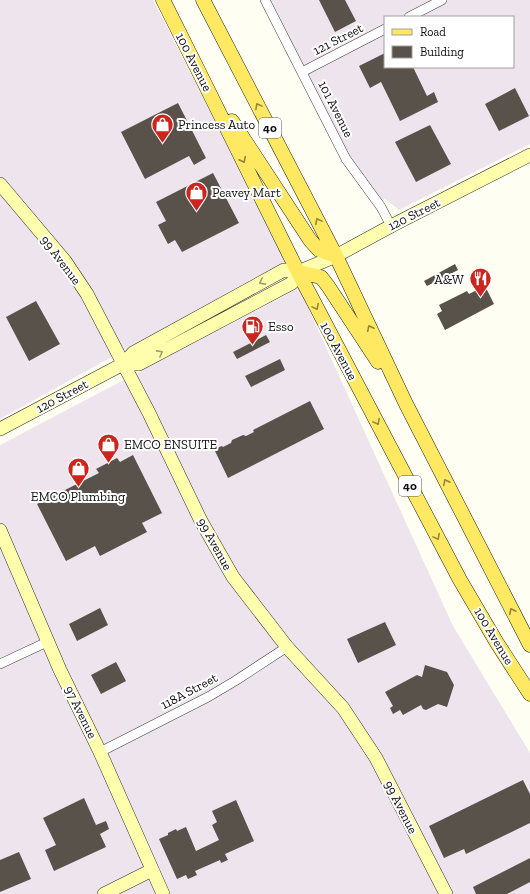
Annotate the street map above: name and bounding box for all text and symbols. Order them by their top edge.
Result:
legend [384,16,514,68]
street label: 121 Street [311,20,366,58]
text: Road [420,25,446,39]
street label: 100 Avenue [173,30,215,94]
text: Building [420,45,464,59]
street label: 101 Avenue [315,78,357,140]
one-way arrow [255,103,263,110]
shop icon: Princess Auto [150,111,176,144]
place label: Princess Auto [178,117,255,132]
road number: 40 [259,118,281,138]
one-way arrow [238,156,246,163]
shop icon: Peavey Mart [184,179,210,212]
place label: Peavey Mart [212,185,281,200]
street label: 120 Street [385,194,443,233]
one-way arrow [316,218,323,225]
street label: 99 Avenue [38,233,84,287]
restaurant icon: A&W [467,266,493,299]
place label: A&W [434,272,465,287]
one-way arrow [259,277,266,285]
one-way arrow [311,303,319,310]
fuel station icon: Esso [240,313,266,346]
place label: Esso [268,319,294,334]
street label: 100 Avenue [317,319,361,383]
one-way arrow [367,325,375,332]
one-way arrow [155,351,163,358]
street label: 120 Street [34,376,91,416]
one-way arrow [372,418,379,425]
shop icon: EMCO ENSUITE [95,431,121,464]
place label: EMCO ENSUITE [124,437,218,452]
shop icon: EMCO Plumbing [65,455,91,488]
road number: 40 [399,476,421,496]
one-way arrow [443,479,451,487]
place label: EMCO Plumbing [31,489,125,504]
street label: 99 Avenue [194,515,236,573]
one-way arrow [433,533,440,540]
street label: 100 Avenue [471,605,517,667]
one-way arrow [509,607,517,615]
street label: 118A Street [158,670,220,712]
street label: 97 Avenue [62,683,100,741]
street label: 99 Avenue [381,778,421,836]

